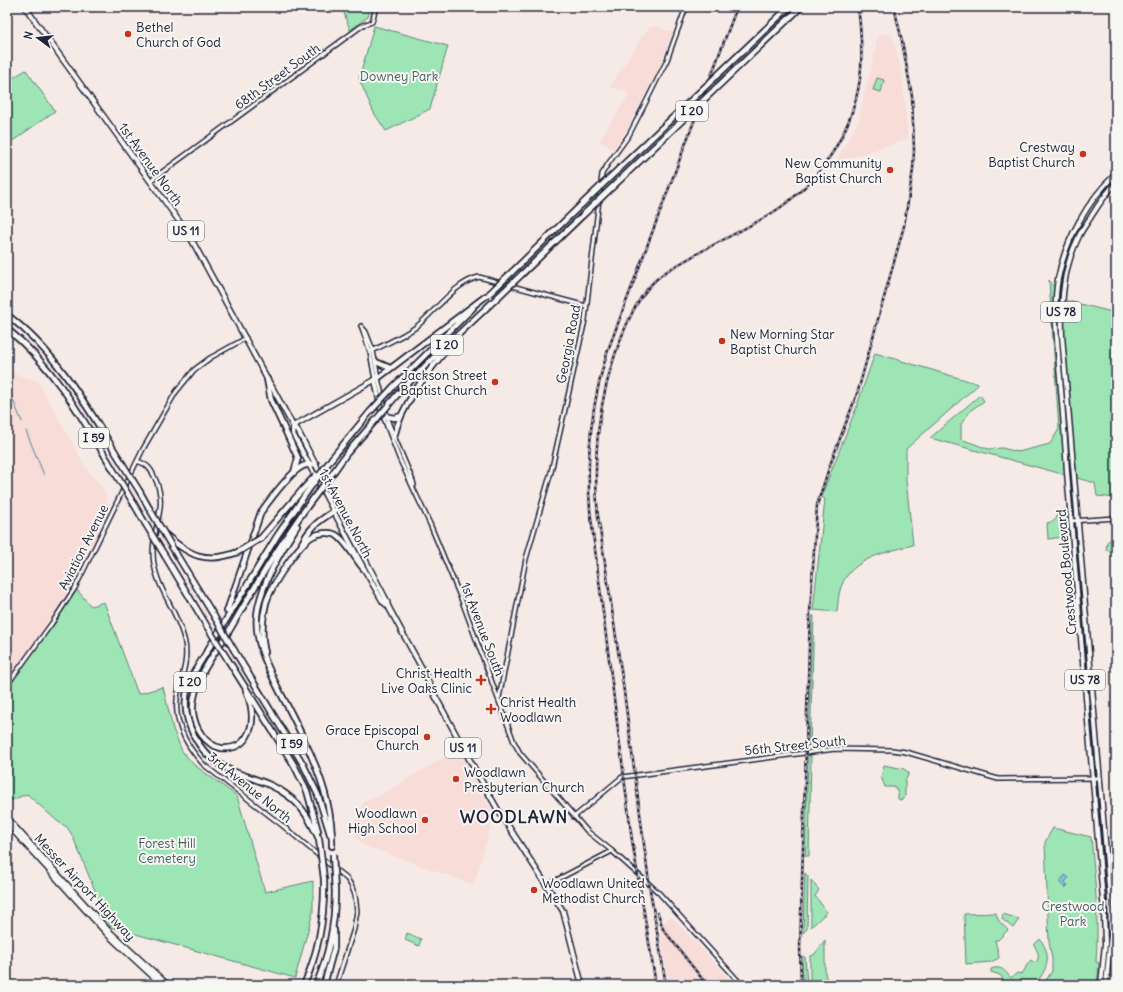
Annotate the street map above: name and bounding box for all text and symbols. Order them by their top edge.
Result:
north arrow [18,18,58,58]
place label: Bethel Church of God [136,19,221,51]
marker: Bethel Church of God [123,29,133,39]
text: N [21,30,36,41]
street label: 68th Street South [231,39,324,113]
park label: Downey Park [360,68,439,85]
road number: I 20 [676,101,708,121]
street label: 1st Avenue North [115,119,187,210]
place label: Crestway Baptist Church [988,139,1075,171]
marker: Crestway Baptist Church [1078,149,1088,159]
place label: New Community Baptist Church [785,155,882,187]
marker: New Community Baptist Church [885,165,895,175]
road number: US 11 [168,221,204,241]
road number: US 78 [1041,302,1081,322]
street label: Georgia Road [553,303,585,385]
place label: New Morning Star Baptist Church [730,326,835,358]
road number: I 20 [431,335,463,355]
marker: New Morning Star Baptist Church [717,336,727,346]
place label: Jackson Street Baptist Church [400,367,488,399]
marker: Jackson Street Baptist Church [490,377,500,387]
road number: I 59 [79,428,109,448]
street label: 1st Avenue North [315,466,376,561]
street label: Aviation Avenue [55,502,112,593]
street label: Crestwood Boulevard [1053,508,1080,635]
street label: 1st Avenue South [457,580,508,679]
place label: Christ Health Live Oaks Clinic [381,665,472,697]
road number: US 78 [1065,670,1105,690]
road number: I 20 [174,672,206,692]
marker: Christ Health Live Oaks Clinic [475,674,487,686]
place label: Christ Health Woodlawn [500,694,577,726]
marker: Christ Health Woodlawn [485,703,497,715]
place label: Grace Episcopal Church [325,722,419,754]
marker: Grace Episcopal Church [422,732,432,742]
street label: 56th Street South [744,732,847,759]
road number: I 59 [277,734,307,754]
road number: US 11 [445,738,481,758]
street label: 3rd Avenue North [204,748,296,827]
place label: Woodlawn Presbyterian Church [464,764,585,796]
marker: Woodlawn Presbyterian Church [451,774,461,784]
place label: Woodlawn High School [348,805,417,837]
district label: WOODLAWN [460,806,568,828]
marker: Woodlawn High School [420,815,430,825]
street label: Messer Airport Highway [30,830,139,945]
park label: Forest Hill Cemetery [138,835,196,867]
place label: Woodlawn United Methodist Church [542,875,646,907]
marker: Woodlawn United Methodist Church [529,885,539,895]
park label: Crestwood Park [1041,898,1105,930]

